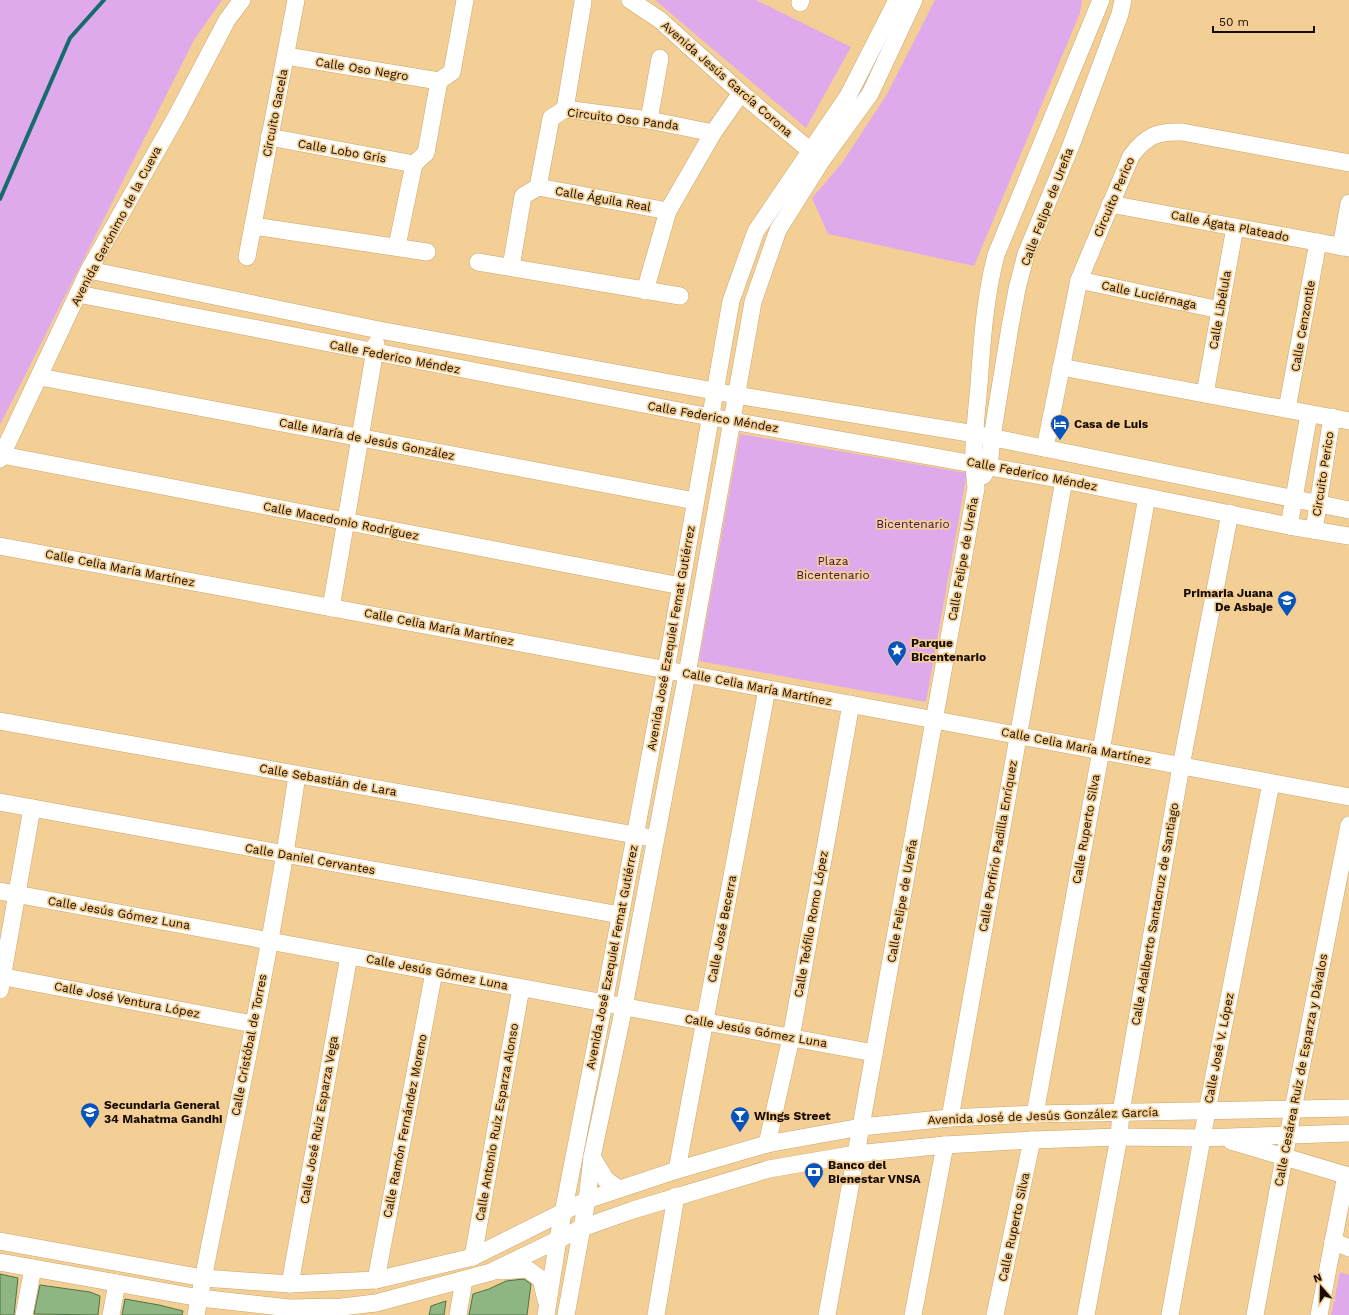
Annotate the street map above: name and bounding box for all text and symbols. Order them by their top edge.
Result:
scale bar [1213,8,1314,34]
text: 50 m [1219,15,1249,29]
street label: Avenida Jesús García Corona [659,18,796,140]
street label: Calle Oso Negro [315,55,409,83]
street label: Circuito Gacela [260,68,290,158]
street label: Circuito Oso Panda [566,105,680,133]
street label: Calle Lobo Gris [297,136,387,166]
street label: Avenida Gerónimo de la Cueva [68,144,164,308]
street label: Calle Felipe de Ureña [1018,146,1076,268]
street label: Circuito Perico [1091,155,1137,239]
street label: Calle Águila Real [554,184,652,214]
street label: Calle Ágata Plateado [1170,208,1290,244]
street label: Calle Libélula [1206,269,1234,350]
street label: Calle Luciérnaga [1100,278,1198,312]
street label: Calle Cenzontle [1288,279,1318,373]
street label: Calle Federico Méndez [328,337,462,377]
street label: Calle Federico Méndez [646,399,780,435]
hotel icon: Casa de Luis [1049,413,1071,441]
street label: Calle María de Jesús González [278,415,456,463]
place label: Casa de Luis [1074,417,1149,431]
street label: Circuito Perico [1309,430,1337,518]
street label: Calle Federico Méndez [965,454,1099,494]
street label: Calle Felipe de Ureña [945,496,981,622]
street label: Calle Macedonio Rodríguez [262,499,420,543]
park label: Bicentenario [876,517,950,531]
street label: Avenida José Ezequiel Femat Gutiérrez [644,524,698,752]
street label: Calle Celia María Martínez [44,547,196,589]
park label: Plaza Bicentenario [796,554,870,582]
place label: Primaria Juana De Asbaje [1183,586,1273,614]
school or university icon: Primaria Juana De Asbaje [1276,589,1298,617]
street label: Calle Celia María Martínez [363,606,515,648]
place label: Parque Bicentenario [911,636,986,664]
place icon: Parque Bicentenario [886,639,908,667]
street label: Calle Celia María Martínez [681,666,833,708]
street label: Calle Celia María Martínez [1000,725,1152,767]
street label: Calle Porfirio Padilla Enríquez [976,759,1020,933]
street label: Calle Sebastián de Lara [258,761,398,799]
street label: Calle Ruperto Silva [1069,773,1103,885]
street label: Calle Adalberto Santacruz de Santiago [1128,802,1182,1026]
street label: Calle Felipe de Ureña [884,838,920,964]
street label: Calle Daniel Cervantes [244,841,376,877]
street label: Avenida José Ezequiel Femat Gutiérrez [583,843,641,1071]
street label: Calle Teófilo Romo López [791,850,831,998]
street label: Calle José Becerra [705,874,739,984]
street label: Calle Jesús Gómez Luna [47,894,191,932]
street label: Calle Jesús Gómez Luna [365,951,509,993]
street label: Calle Cesárea Ruiz de Esparza y Dávalos [1272,953,1330,1187]
street label: Calle Cristóbal de Torres [228,973,270,1117]
street label: Calle José Ventura López [53,979,201,1021]
street label: Calle José V. López [1201,991,1237,1105]
street label: Calle Jesús Gómez Luna [684,1012,828,1050]
street label: Calle Antonio Ruiz Esparza Alonso [473,1022,521,1222]
street label: Calle Ramón Fernández Moreno [380,1033,430,1219]
street label: Calle José Ruiz Esparza Vega [297,1035,341,1205]
place label: Secundaria General 34 Mahatma Gandhi [104,1098,223,1126]
school or university icon: Secundaria General 34 Mahatma Gandhi [79,1101,101,1129]
bar icon: Wings Street [729,1105,751,1133]
street label: Avenida José de Jesús González García [927,1105,1159,1127]
place label: Wings Street [754,1109,831,1123]
place label: Banco del Bienestar VNSA [828,1158,922,1186]
bank icon: Banco del Bienestar VNSA [803,1161,825,1189]
street label: Calle Ruperto Silva [996,1171,1032,1283]
north arrow [1301,1267,1341,1307]
text: N [1312,1271,1324,1286]

